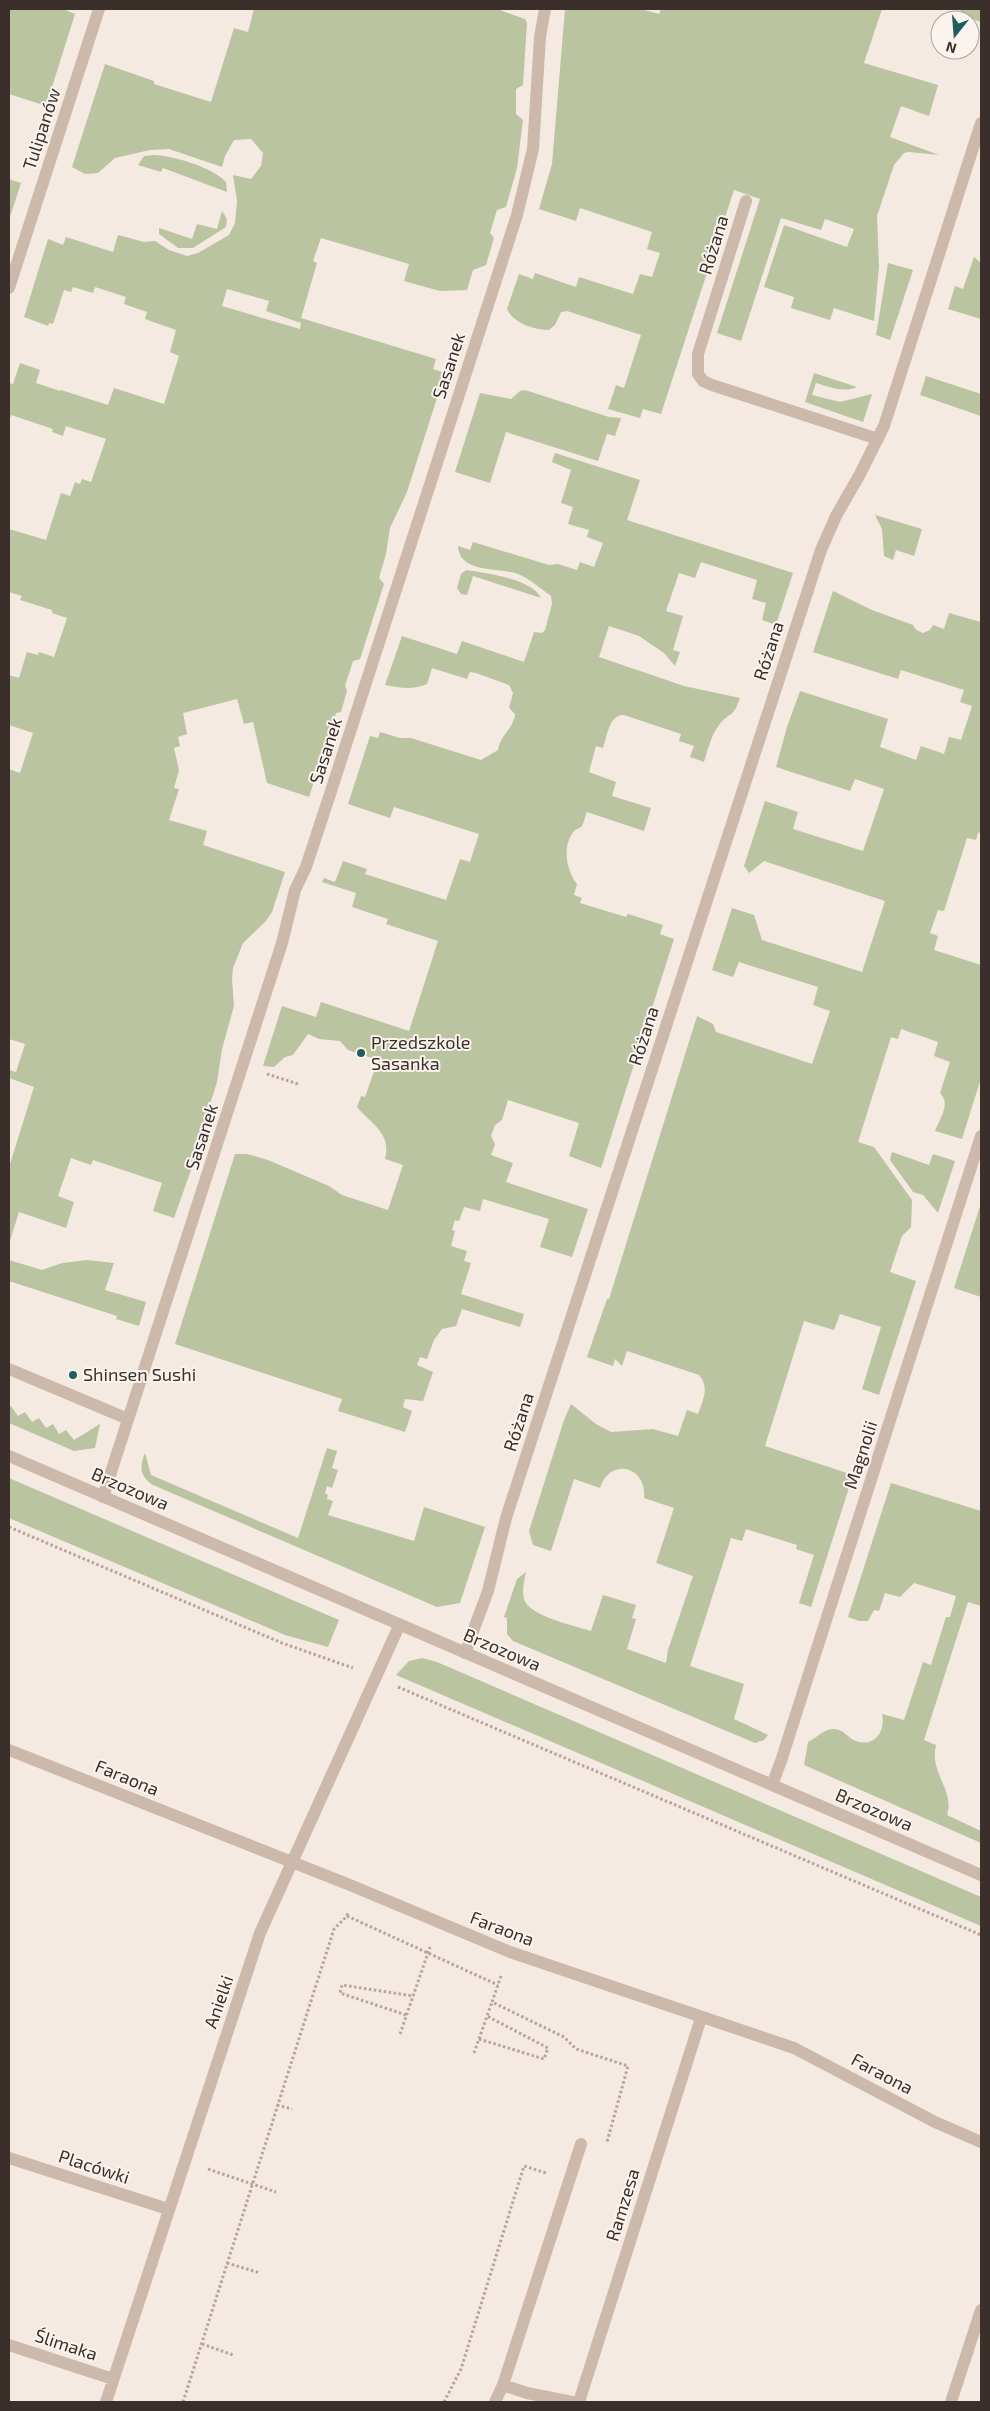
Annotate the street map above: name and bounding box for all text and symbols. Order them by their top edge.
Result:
north arrow [930,10,980,60]
text: N [944,38,958,58]
street label: Tulipanów [17,85,65,172]
street label: Różana [694,212,732,277]
street label: Sasanek [427,330,469,402]
street label: Różana [748,618,788,683]
street label: Sasanek [304,715,346,787]
street label: Różana [623,1003,663,1068]
place label: Przedszkole Sasanka [371,1031,470,1074]
marker: Przedszkole Sasanka [355,1047,367,1059]
street label: Sasanek [180,1101,222,1173]
place label: Shinsen Sushi [83,1363,196,1385]
marker: Shinsen Sushi [67,1369,79,1381]
street label: Różana [498,1389,538,1454]
street label: Magnolii [839,1418,881,1492]
street label: Brzozowa [88,1462,172,1514]
street label: Brzozowa [460,1623,544,1675]
street label: Faraona [92,1754,162,1800]
street label: Brzozowa [832,1783,916,1835]
street label: Faraona [467,1906,538,1950]
street label: Anielki [199,1972,237,2031]
street label: Faraona [848,2048,917,2099]
street label: Placówki [56,2144,132,2188]
street label: Ramzesa [601,2166,643,2244]
street label: Ślimaka [32,2324,100,2364]

